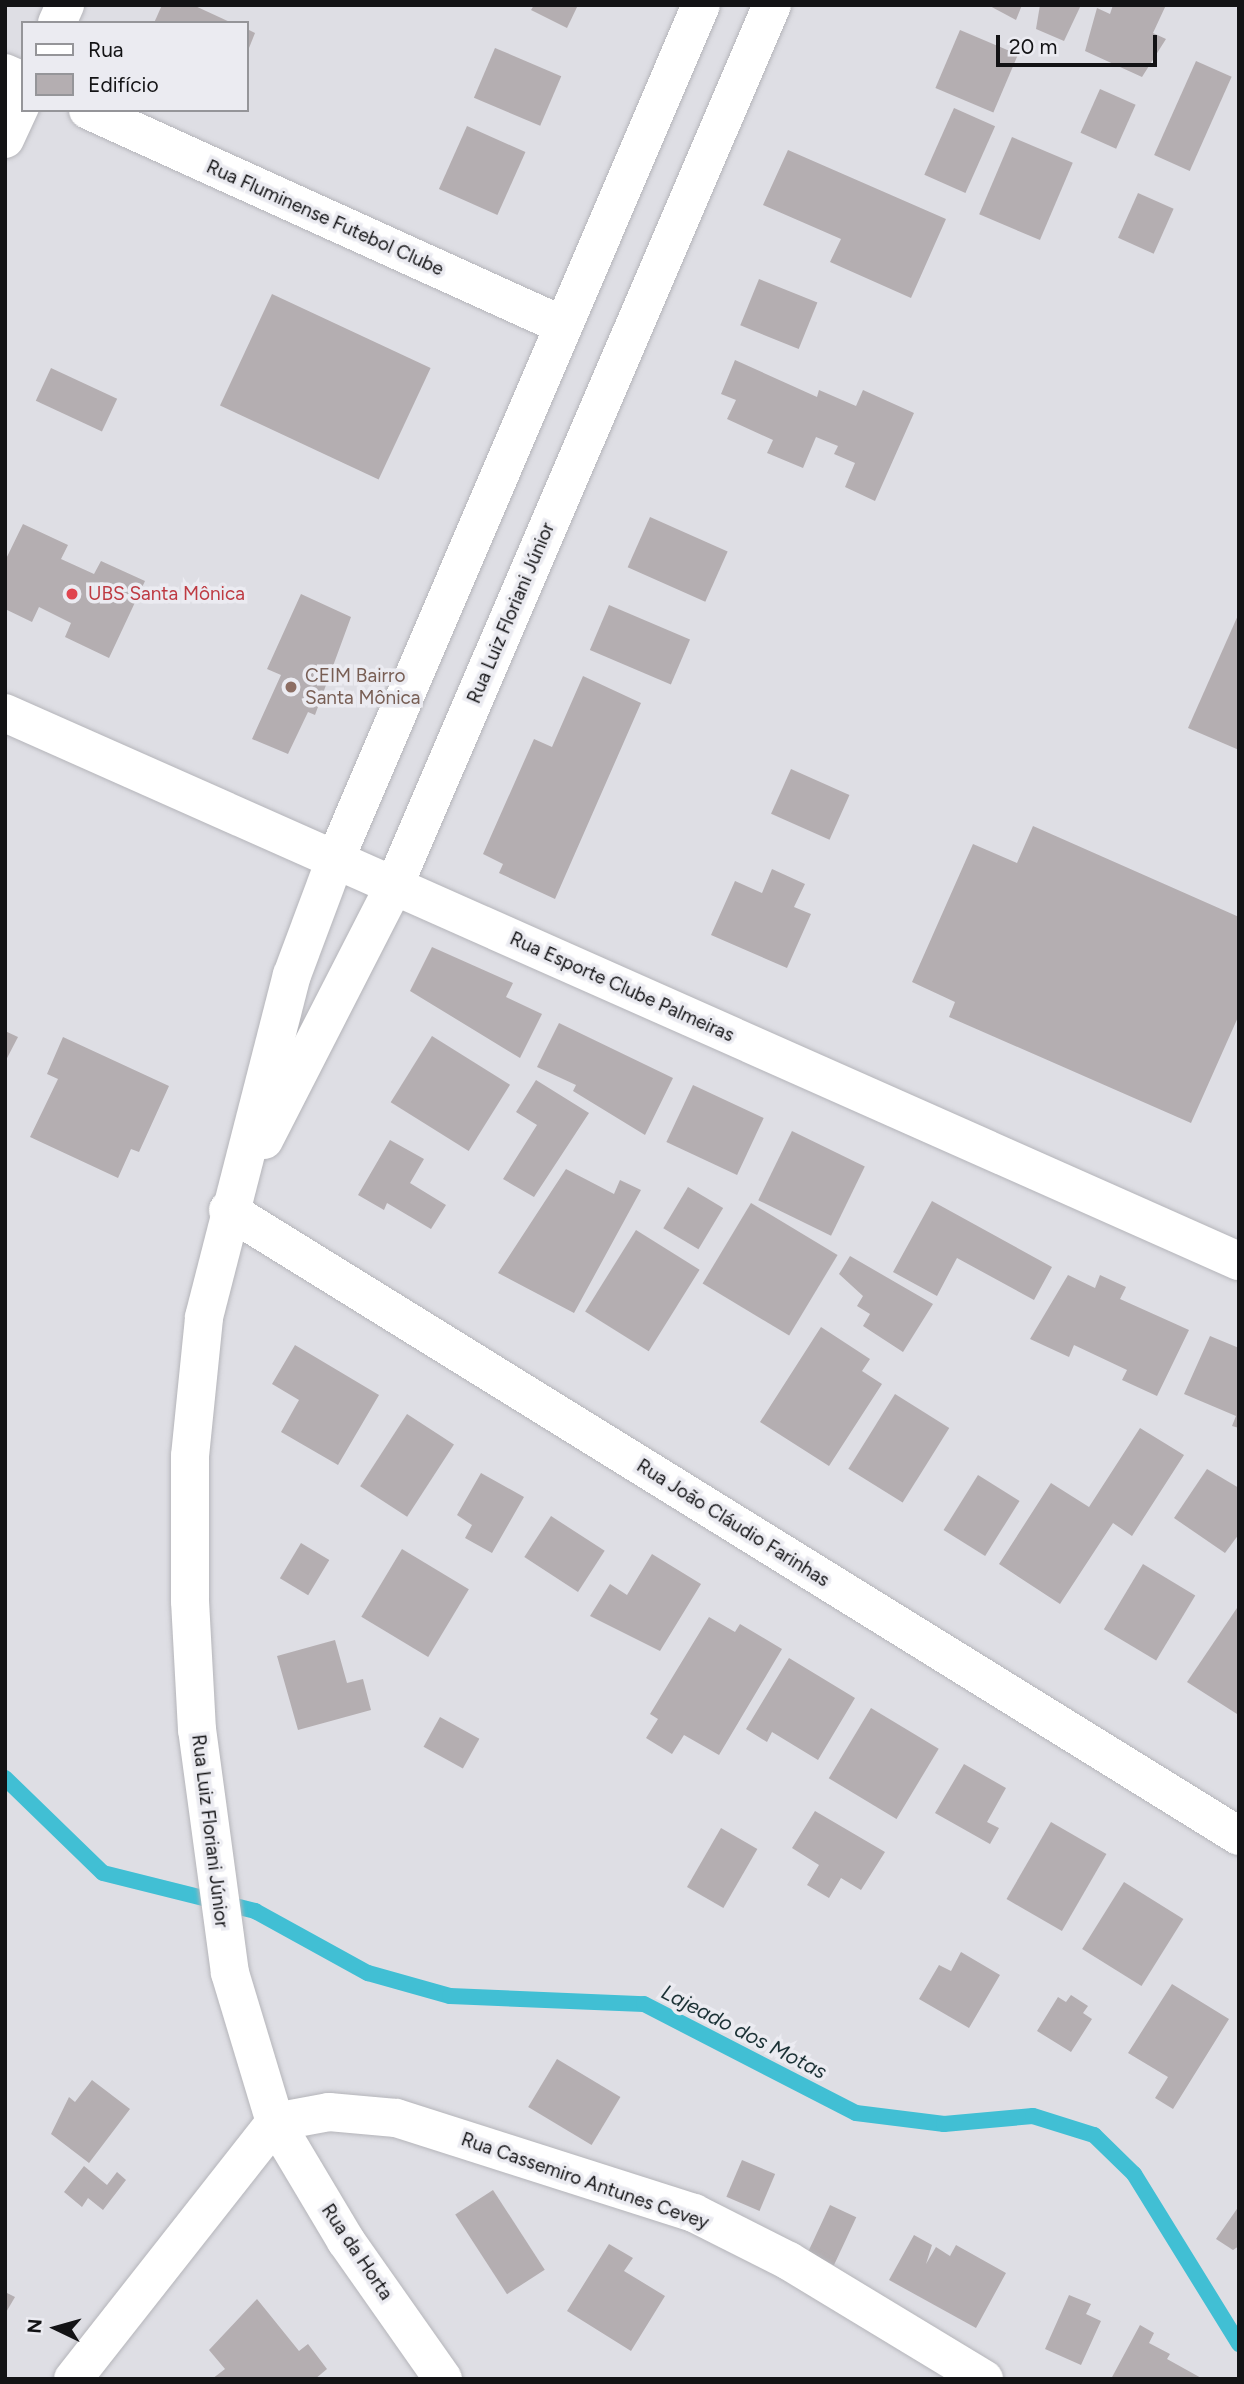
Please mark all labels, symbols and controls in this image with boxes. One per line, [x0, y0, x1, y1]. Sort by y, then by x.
legend [21, 21, 248, 112]
scale bar [999, 21, 1160, 65]
text: 20 m [1009, 34, 1057, 59]
text: Rua [88, 37, 124, 62]
text: Edifício [88, 72, 159, 97]
street label: Rua Fluminense Futebol Clube [203, 155, 447, 281]
street label: Rua Luiz Floriani Júnior [463, 519, 559, 707]
place label: UBS Santa Mônica [88, 583, 245, 605]
marker: UBS Santa Mônica [62, 584, 82, 604]
place label: CEIM Bairro Santa Mônica [305, 665, 421, 709]
marker: CEIM Bairro Santa Mônica [283, 679, 299, 695]
street label: Rua Esporte Clube Palmeiras [506, 927, 738, 1047]
street label: Rua João Cláudio Farinhas [632, 1454, 834, 1592]
street label: Rua Luiz Floriani Júnior [187, 1733, 233, 1929]
water label: Lajeado dos Motas [657, 1979, 831, 2085]
street label: Rua Cassemiro Antunes Cevey [458, 2128, 712, 2234]
street label: Rua da Horta [317, 2200, 397, 2304]
north arrow [21, 2293, 91, 2363]
text: N [22, 2318, 47, 2334]

